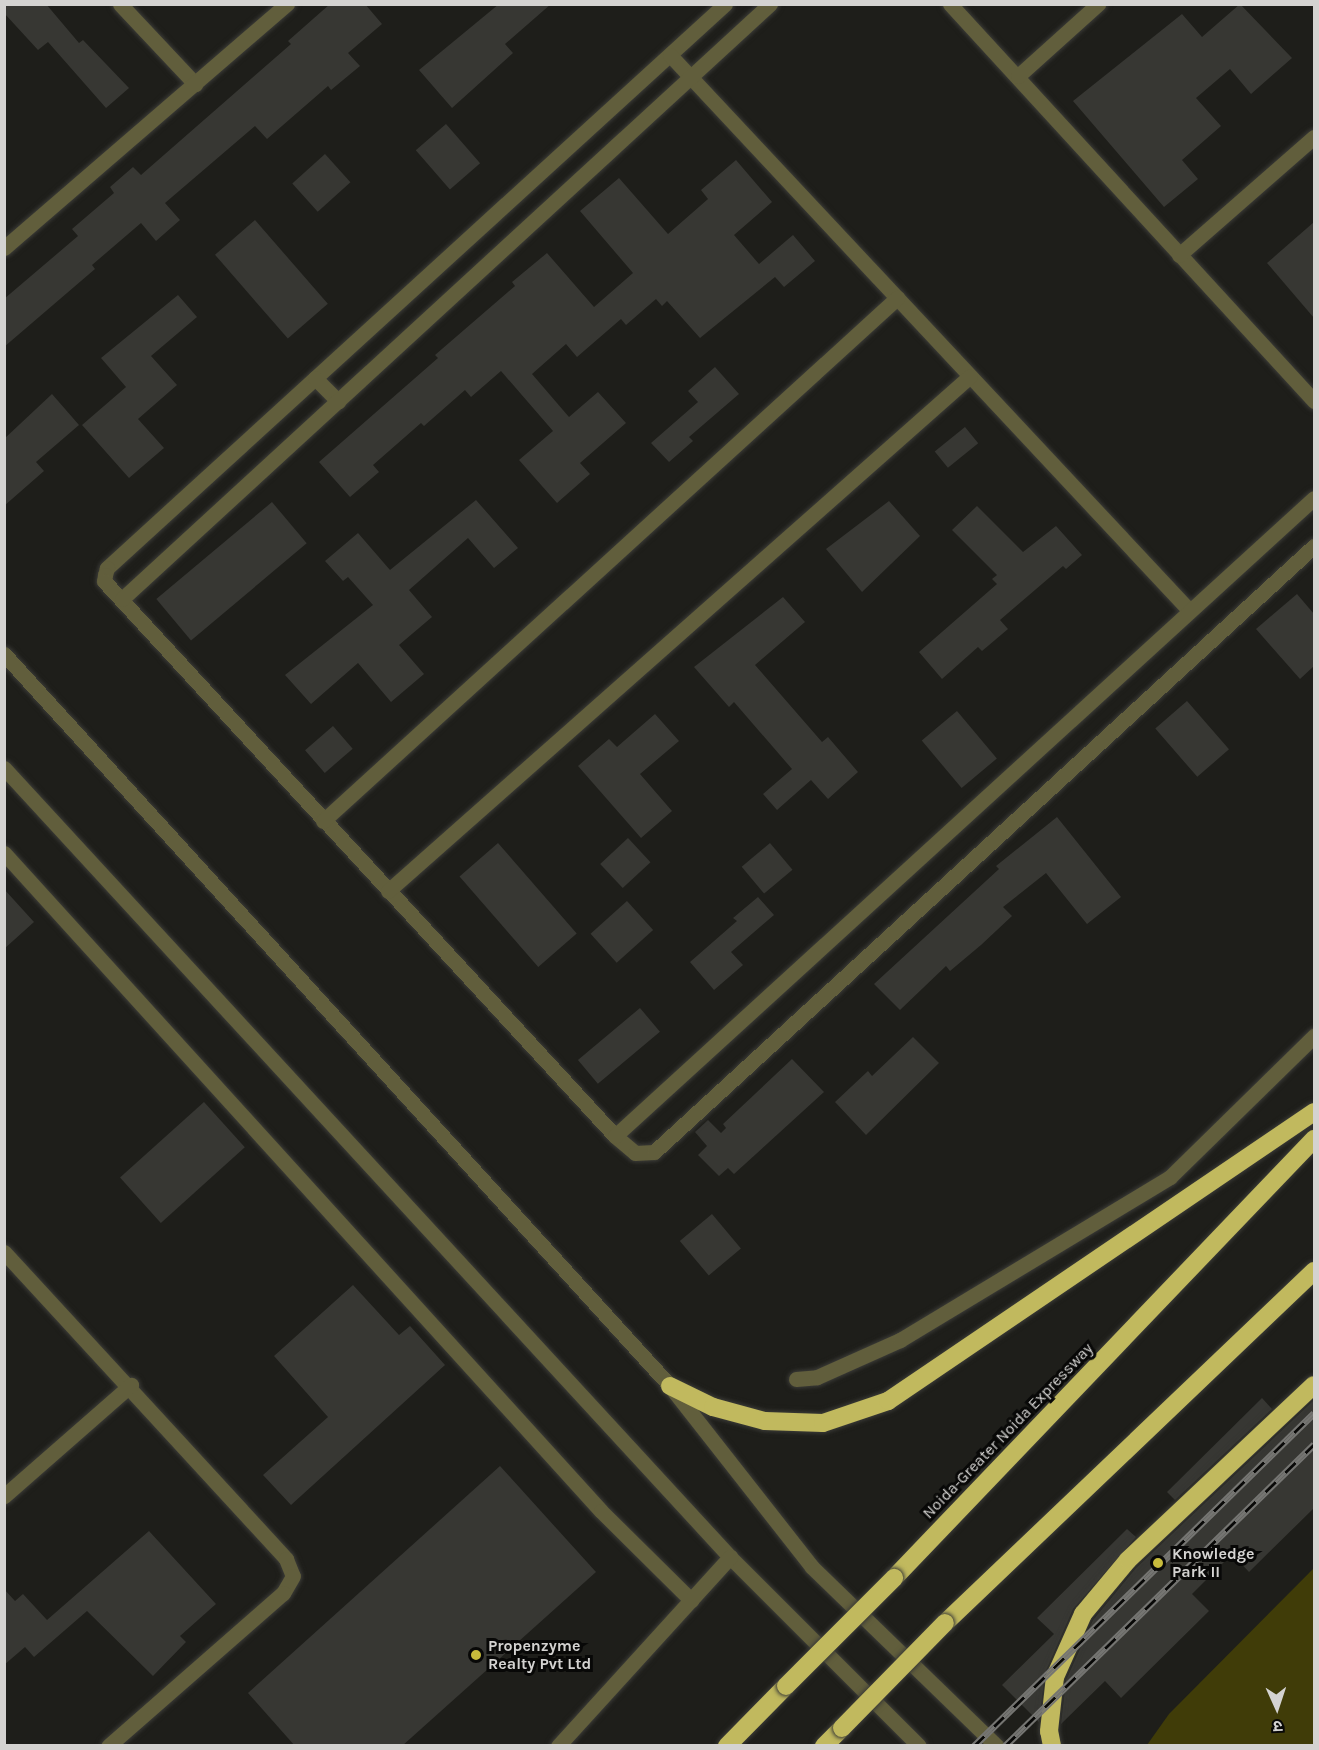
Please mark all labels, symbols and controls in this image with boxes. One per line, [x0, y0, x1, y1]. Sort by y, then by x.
street label: Noida-Greater Noida Expressway [919, 1339, 1097, 1523]
place label: Knowledge Park II [1172, 1544, 1255, 1582]
marker: Knowledge Park II [1149, 1554, 1167, 1572]
place label: Propenzyme Realty Pvt Ltd [488, 1636, 591, 1674]
marker: Propenzyme Realty Pvt Ltd [469, 1648, 483, 1662]
north arrow [1247, 1678, 1307, 1738]
text: उ [1273, 1717, 1283, 1736]

